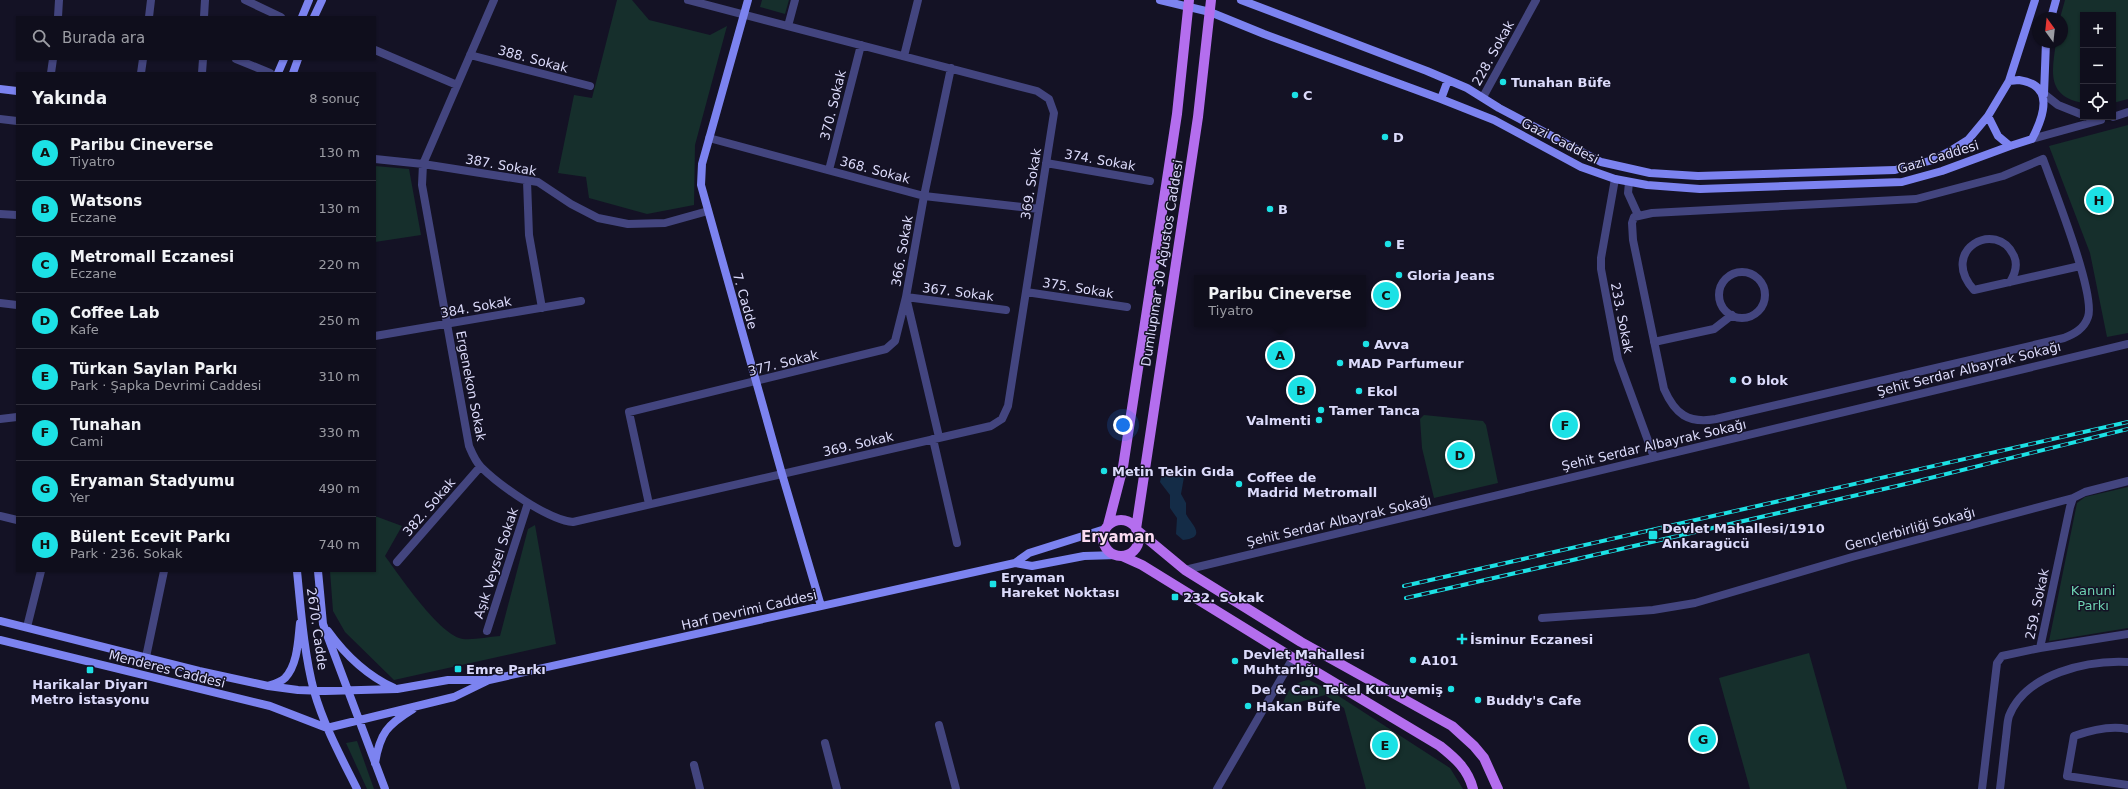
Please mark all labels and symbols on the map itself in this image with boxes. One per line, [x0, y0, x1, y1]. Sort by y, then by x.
north arrow [2032, 12, 2068, 48]
street label: 228. Sokak [1469, 17, 1517, 88]
street label: 388. Sokak [496, 42, 570, 76]
street label: 370. Sokak [817, 68, 849, 142]
place label: Tunahan Büfe [1511, 75, 1611, 90]
marker: Tunahan Büfe [1498, 77, 1508, 87]
place label: C [1303, 88, 1313, 103]
marker: C [1290, 90, 1300, 100]
street label: Gazi Caddesi [1519, 115, 1601, 167]
place label: D [1393, 130, 1404, 145]
marker: D [1380, 132, 1390, 142]
street label: Gazi Caddesi [1895, 137, 1981, 177]
street label: 374. Sokak [1063, 146, 1137, 174]
street label: 369. Sokak [1018, 147, 1044, 221]
street label: 387. Sokak [464, 151, 538, 179]
street label: 368. Sokak [838, 153, 912, 187]
street label: Dumlupınar 30 Ağustos Caddesi [1138, 159, 1186, 367]
pin: H [2086, 185, 2112, 215]
place label: B [1278, 202, 1288, 217]
marker: B [1265, 204, 1275, 214]
street label: 366. Sokak [888, 214, 916, 288]
place label: E [1396, 237, 1405, 252]
marker: E [1383, 239, 1393, 249]
place label: Gloria Jeans [1407, 268, 1495, 283]
marker: Gloria Jeans [1394, 270, 1404, 280]
street label: 7. Cadde [730, 271, 760, 331]
street label: 375. Sokak [1041, 275, 1115, 301]
street label: 367. Sokak [921, 280, 995, 304]
pin: C [1373, 280, 1399, 310]
street label: 233. Sokak [1608, 281, 1636, 355]
street label: 384. Sokak [439, 293, 513, 321]
street label: Ergenekon Sokak [453, 329, 489, 443]
place label: Avva [1374, 337, 1409, 352]
marker: Avva [1361, 339, 1371, 349]
street label: Şehit Serdar Albayrak Sokağı [1875, 339, 2063, 399]
pin: A [1267, 340, 1293, 370]
street label: 377. Sokak [746, 347, 820, 379]
place label: MAD Parfumeur [1348, 356, 1464, 371]
marker: MAD Parfumeur [1335, 358, 1345, 368]
place label: O blok [1741, 373, 1788, 388]
pin: B [1288, 375, 1314, 405]
marker: O blok [1728, 375, 1738, 385]
place label: Ekol [1367, 384, 1398, 399]
marker: Ekol [1354, 386, 1364, 396]
place label: Tamer Tanca [1329, 403, 1420, 418]
marker: Tamer Tanca [1316, 405, 1326, 415]
pin: F [1552, 410, 1578, 440]
place label: Valmenti [1246, 413, 1311, 428]
your location [1113, 415, 1133, 435]
marker: Valmenti [1314, 415, 1324, 425]
street label: Şehit Serdar Albayrak Sokağı [1560, 416, 1748, 474]
street label: 369. Sokak [821, 428, 895, 459]
pin: D [1447, 440, 1473, 470]
place label: Metin Tekin Gıda [1112, 464, 1234, 479]
marker: Metin Tekin Gıda [1099, 466, 1109, 476]
place label: Coffee de Madrid Metromall [1247, 470, 1377, 500]
street label: 382. Sokak [400, 475, 459, 539]
marker: Coffee de Madrid Metromall [1234, 479, 1244, 489]
street label: Şehit Serdar Albayrak Sokağı [1245, 492, 1433, 550]
street label: Gençlerbirliği Sokağı [1843, 504, 1977, 554]
street label: Aşık Veysel Sokak [471, 505, 521, 620]
place label: Devlet Mahallesi/1910 Ankaragücü [1662, 521, 1825, 551]
district label: Eryaman [1081, 528, 1155, 546]
marker: Devlet Mahallesi/1910 Ankaragücü [1647, 529, 1659, 541]
street label: 259. Sokak [2022, 567, 2052, 641]
place label: Eryaman Hareket Noktası [1001, 570, 1119, 600]
marker: Eryaman Hareket Noktası [988, 579, 998, 589]
park label: Kanuni Parkı [2071, 583, 2115, 613]
street label: 2670. Cadde [304, 587, 330, 671]
street label: Harf Devrimi Caddesi [680, 587, 818, 633]
place label: 232. Sokak [1183, 590, 1264, 605]
marker: 232. Sokak [1170, 592, 1180, 602]
place label: İsminur Eczanesi [1470, 632, 1593, 647]
marker: İsminur Eczanesi [1457, 634, 1467, 644]
street label: Menderes Caddesi [107, 647, 227, 691]
place label: Devlet Mahallesi Muhtarlığı [1243, 647, 1365, 677]
place label: A101 [1421, 653, 1458, 668]
marker: A101 [1408, 655, 1418, 665]
marker: Devlet Mahallesi Muhtarlığı [1230, 656, 1240, 666]
place label: Emre Parkı [466, 662, 546, 677]
marker: Emre Parkı [453, 664, 463, 674]
marker: Harikalar Diyarı Metro İstasyonu [85, 665, 95, 675]
place label: Harikalar Diyarı Metro İstasyonu [30, 677, 150, 707]
place label: De & Can Tekel Kuruyemiş [1251, 682, 1443, 697]
marker: De & Can Tekel Kuruyemiş [1446, 684, 1456, 694]
place label: Buddy's Cafe [1486, 693, 1581, 708]
marker: Buddy's Cafe [1473, 695, 1483, 705]
place label: Hakan Büfe [1256, 699, 1341, 714]
marker: Hakan Büfe [1243, 701, 1253, 711]
pin: G [1690, 724, 1716, 754]
pin: E [1372, 730, 1398, 760]

